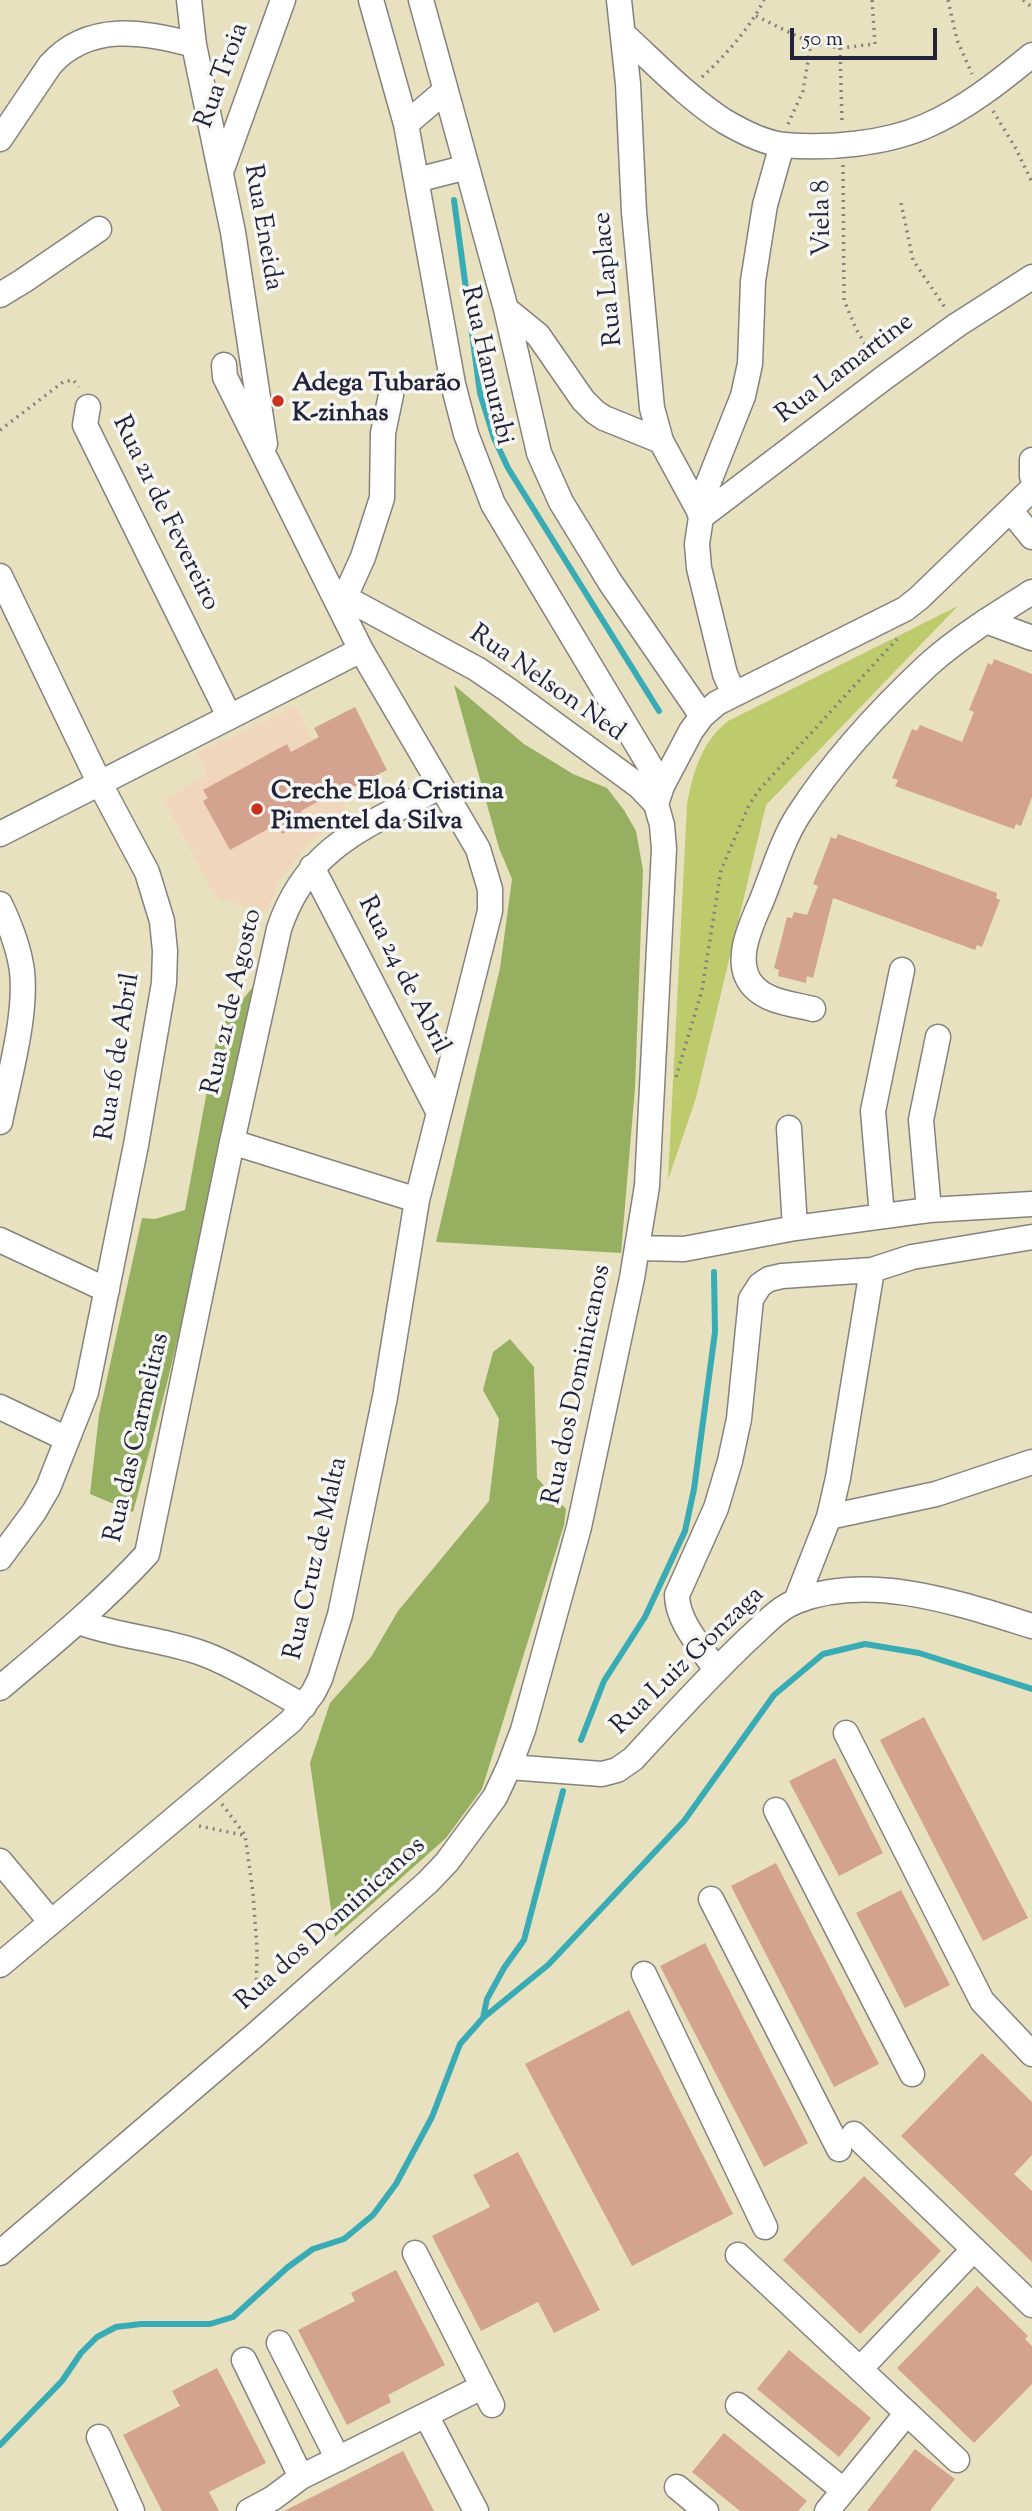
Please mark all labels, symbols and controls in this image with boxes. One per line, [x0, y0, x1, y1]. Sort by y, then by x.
scale bar [794, 14, 941, 58]
street label: Rua Troia [191, 19, 257, 133]
text: 50 m [803, 25, 843, 55]
street label: Rua Eneida [235, 163, 287, 293]
street label: Viela 8 [808, 180, 840, 256]
street label: Rua Laplace [589, 210, 631, 348]
street label: Rua Hamurabi [452, 283, 518, 449]
street label: Rua Lamartine [771, 308, 921, 432]
place label: Adega Tubarão K-zinhas [292, 370, 461, 432]
marker: Adega Tubarão K-zinhas [270, 393, 286, 409]
street label: Rua 21 de Fevereiro [103, 412, 225, 616]
street label: Rua Nelson Ned [462, 620, 630, 750]
place label: Creche Eloá Cristina Pimentel da Silva [271, 778, 504, 840]
marker: Creche Eloá Cristina Pimentel da Silva [249, 801, 265, 817]
street label: Rua 24 de Abril [349, 892, 455, 1060]
street label: Rua 21 de Agosto [197, 906, 271, 1098]
street label: Rua 16 de Abril [91, 971, 149, 1143]
street label: Rua dos Dominicanos [538, 1262, 620, 1508]
street label: Rua das Carmelitas [100, 1330, 178, 1546]
street label: Rua Cruz de Malta [280, 1455, 356, 1663]
street label: Rua Luiz Gonzaga [606, 1581, 772, 1743]
street label: Rua dos Dominicanos [231, 1832, 433, 2018]

